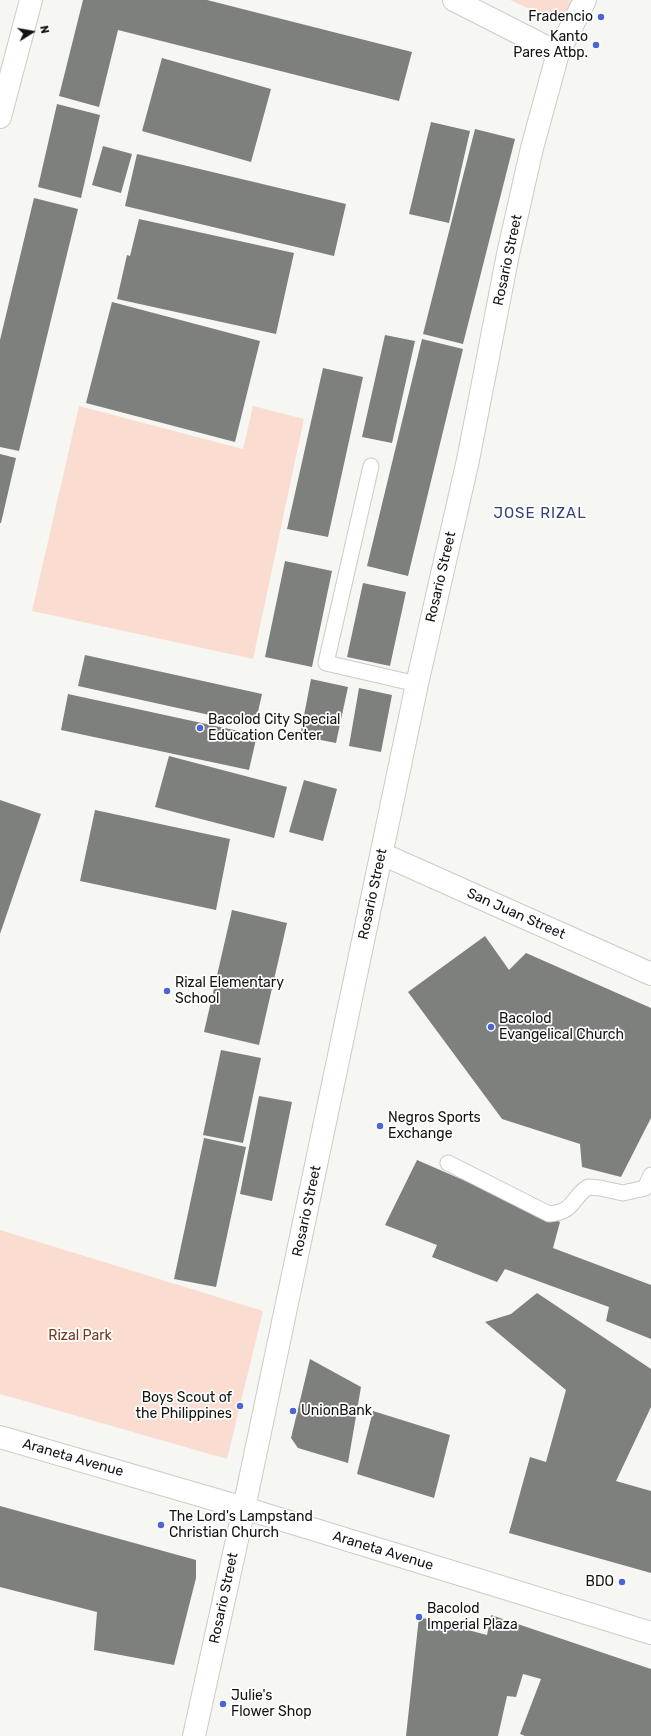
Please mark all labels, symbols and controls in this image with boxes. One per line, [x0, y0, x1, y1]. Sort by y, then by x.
place label: Fradencio [528, 9, 593, 25]
north arrow [12, 12, 52, 52]
marker: Fradencio [596, 12, 606, 22]
text: N [37, 24, 51, 35]
place label: Kanto Pares Atbp. [513, 29, 588, 62]
marker: Kanto Pares Atbp. [591, 40, 601, 50]
street label: Rosario Street [490, 213, 526, 307]
district label: JOSE RIZAL [493, 505, 587, 523]
street label: Rosario Street [422, 530, 460, 624]
place label: Bacolod City Special Education Center [208, 712, 341, 744]
marker: Bacolod City Special Education Center [195, 723, 205, 733]
street label: Rosario Street [355, 847, 391, 941]
street label: San Juan Street [464, 885, 568, 943]
place label: Rizal Elementary School [175, 975, 284, 1008]
marker: Rizal Elementary School [162, 986, 172, 996]
place label: Bacolod Evangelical Church [499, 1011, 624, 1044]
marker: Bacolod Evangelical Church [486, 1022, 496, 1032]
place label: Negros Sports Exchange [388, 1110, 481, 1142]
marker: Negros Sports Exchange [375, 1121, 385, 1131]
street label: Rosario Street [289, 1164, 325, 1258]
park label: Rizal Park [48, 1328, 112, 1344]
place label: Boys Scout of the Philippines [135, 1390, 232, 1422]
marker: Boys Scout of the Philippines [235, 1401, 245, 1411]
place label: UnionBank [301, 1403, 372, 1419]
marker: UnionBank [288, 1406, 298, 1416]
street label: Araneta Avenue [21, 1436, 125, 1480]
place label: The Lord's Lampstand Christian Church [169, 1509, 313, 1542]
marker: The Lord's Lampstand Christian Church [156, 1520, 166, 1530]
street label: Araneta Avenue [331, 1528, 435, 1574]
street label: Rosario Street [206, 1551, 242, 1645]
place label: BDO [586, 1574, 614, 1590]
marker: BDO [617, 1577, 627, 1587]
place label: Bacolod Imperial Plaza [427, 1601, 518, 1634]
marker: Bacolod Imperial Plaza [414, 1612, 424, 1622]
place label: Julie's Flower Shop [231, 1688, 312, 1720]
marker: Julie's Flower Shop [218, 1699, 228, 1709]

